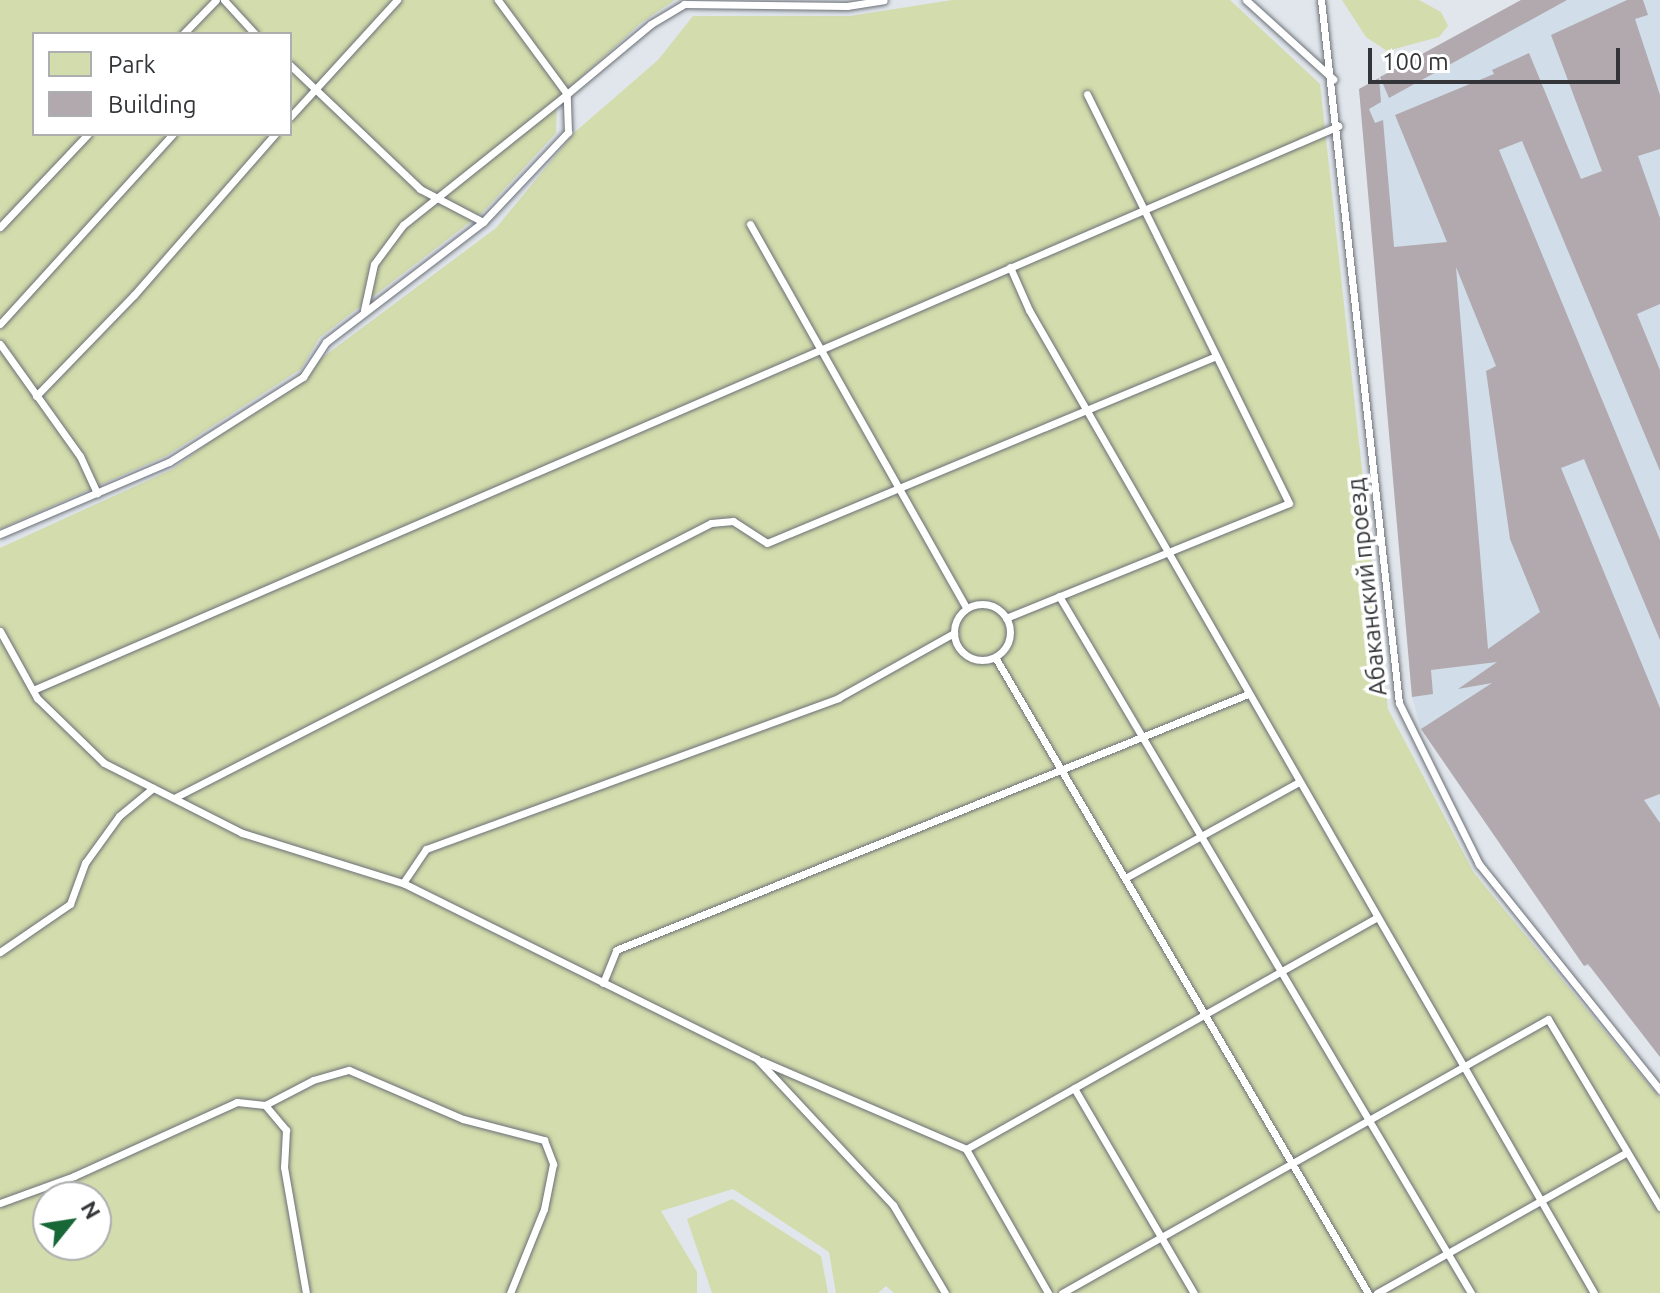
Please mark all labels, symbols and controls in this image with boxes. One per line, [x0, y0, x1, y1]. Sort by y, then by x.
legend [32, 32, 292, 136]
scale bar [1372, 32, 1624, 82]
text: 100 m [1382, 48, 1449, 75]
text: Park [108, 51, 156, 78]
text: Building [108, 91, 196, 118]
street label: Абаканский проезд [1341, 477, 1393, 697]
north arrow [32, 1181, 112, 1261]
text: N [77, 1196, 106, 1223]

